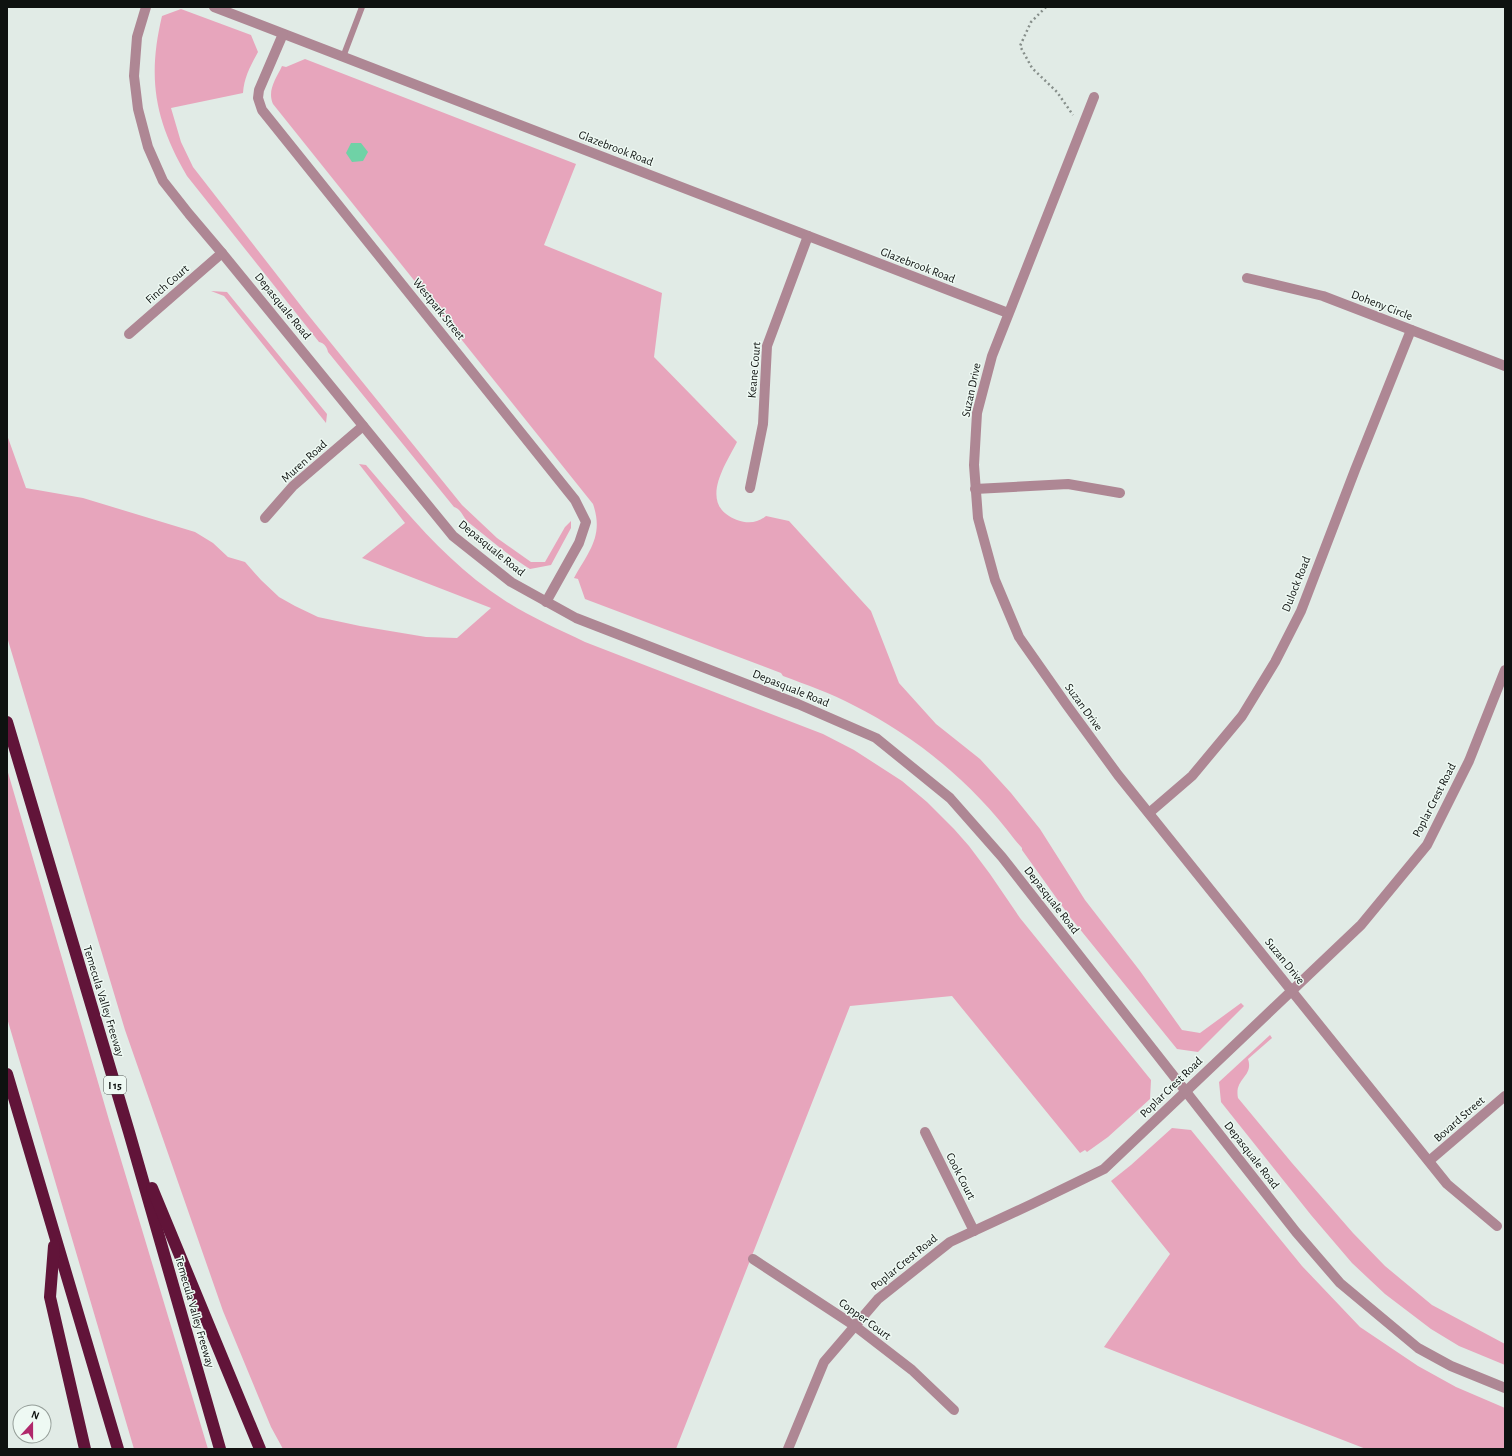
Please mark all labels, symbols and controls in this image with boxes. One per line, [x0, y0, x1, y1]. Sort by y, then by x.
street label: Glazebrook Road [577, 128, 655, 168]
street label: Glazebrook Road [879, 245, 957, 285]
street label: Finch Court [143, 262, 191, 306]
street label: Depasquale Road [253, 271, 313, 341]
street label: Westpark Street [411, 276, 467, 342]
street label: Doheny Circle [1349, 288, 1414, 323]
street label: Keane Court [746, 341, 762, 399]
street label: Suzan Drive [959, 362, 983, 418]
street label: Muren Road [279, 438, 329, 484]
street label: Depasquale Road [457, 518, 527, 578]
street label: Dulock Road [1279, 555, 1313, 613]
street label: Depasquale Road [751, 667, 831, 709]
street label: Suzan Drive [1063, 681, 1105, 733]
street label: Poplar Crest Road [1410, 761, 1458, 839]
street label: Depasquale Road [1022, 864, 1082, 936]
street label: Suzan Drive [1263, 936, 1307, 986]
street label: Temecula Valley Freeway [80, 944, 127, 1058]
street label: Poplar Crest Road [1138, 1054, 1204, 1120]
road number: I 15 [104, 1076, 126, 1094]
street label: Bovard Street [1431, 1094, 1487, 1144]
street label: Depasquale Road [1222, 1119, 1282, 1191]
street label: Cook Court [944, 1151, 978, 1202]
street label: Poplar Crest Road [869, 1232, 939, 1292]
street label: Temecula Valley Freeway [172, 1255, 217, 1369]
street label: Copper Court [837, 1296, 893, 1342]
north arrow [12, 1404, 52, 1444]
text: N [30, 1409, 41, 1422]

